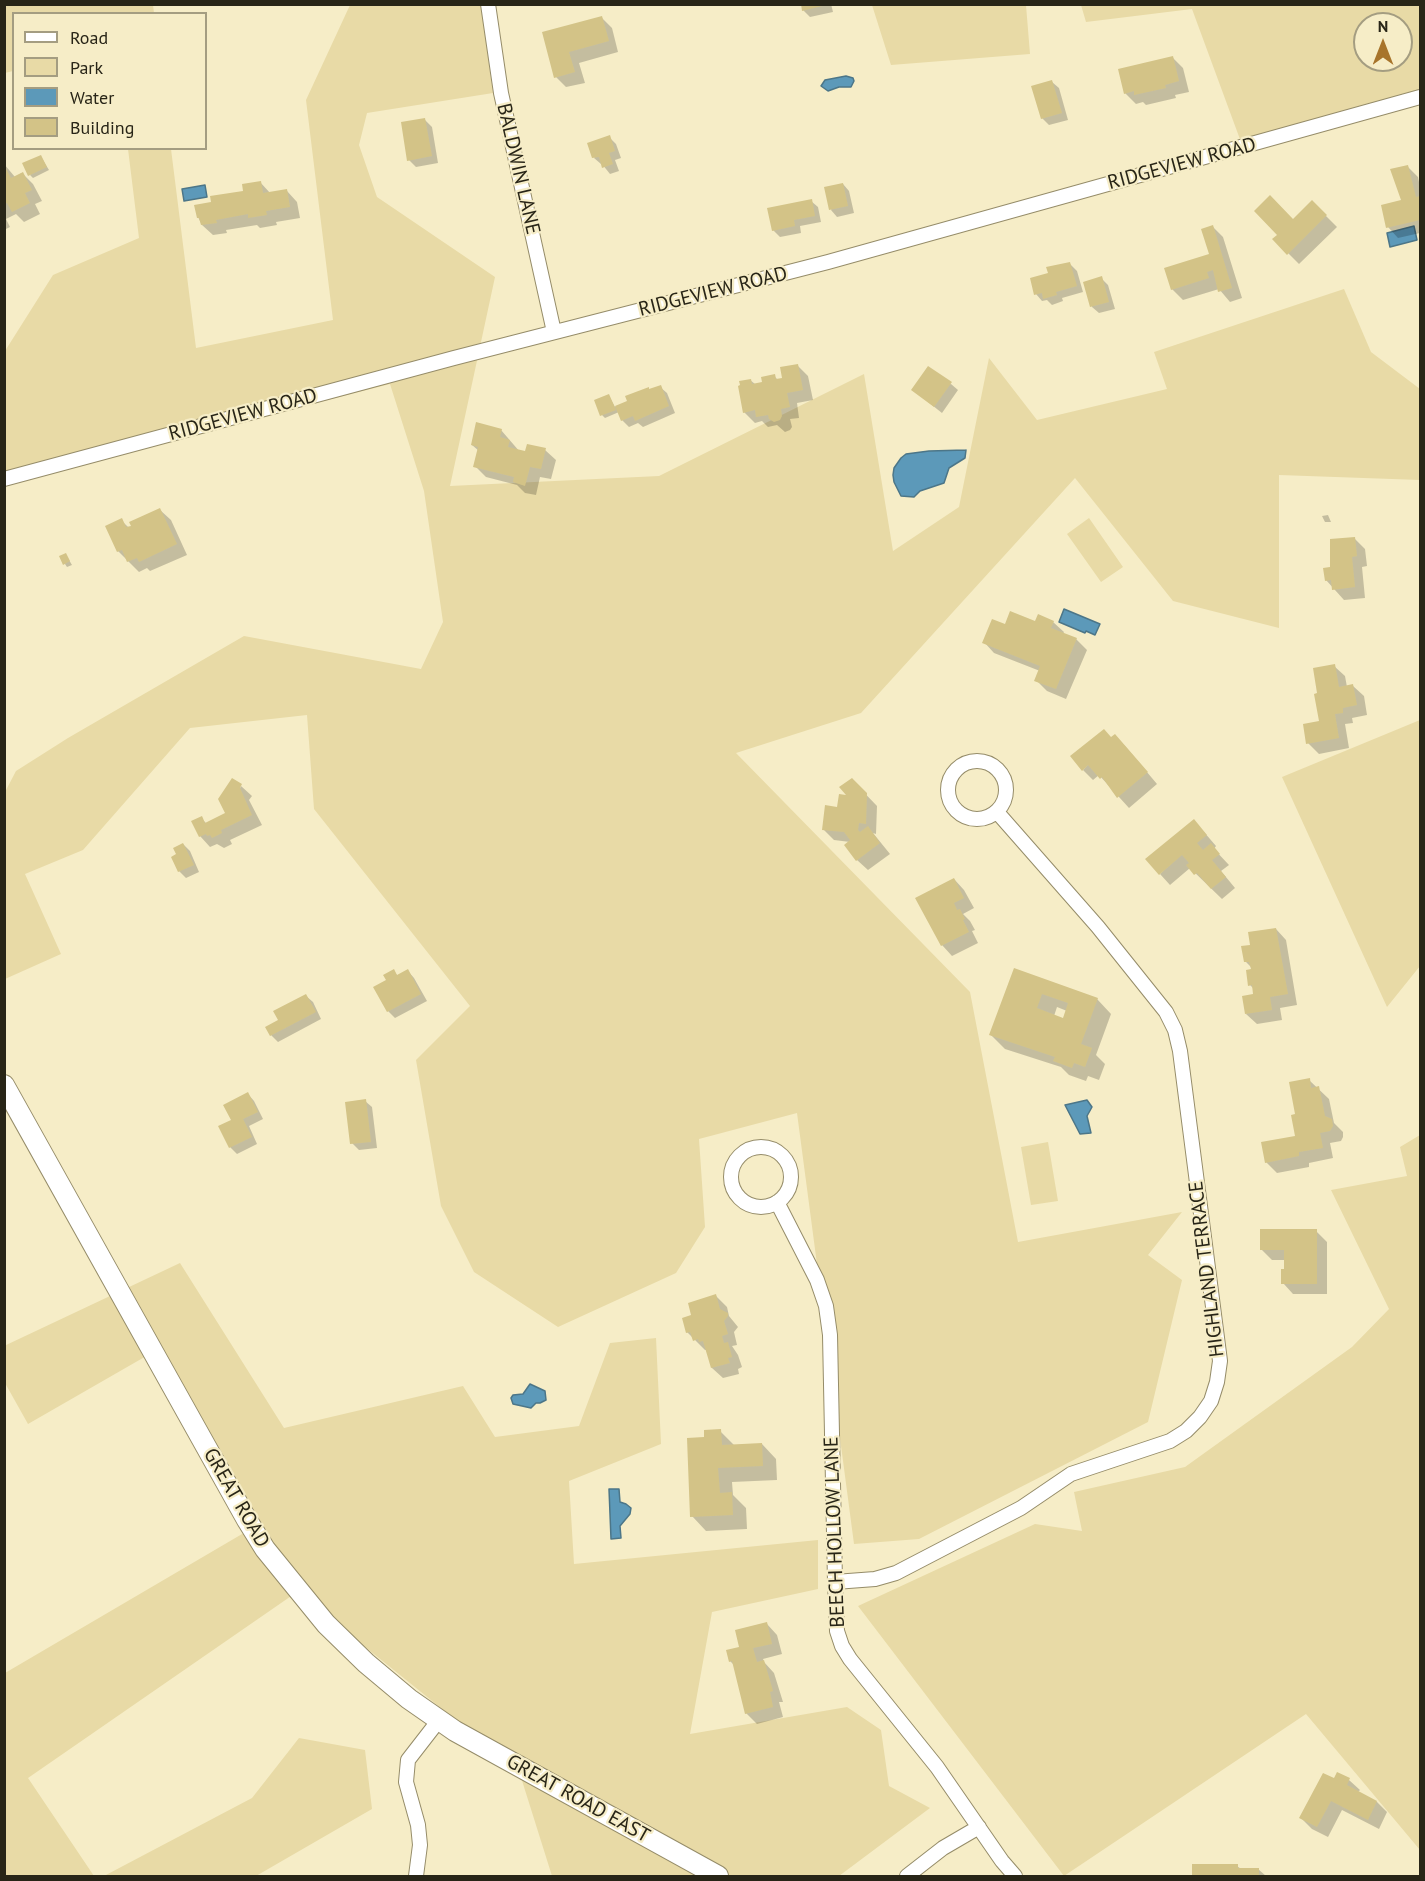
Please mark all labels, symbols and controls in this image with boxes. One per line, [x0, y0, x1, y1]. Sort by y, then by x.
legend [12, 12, 207, 150]
north arrow [1353, 12, 1413, 72]
text: N [1378, 16, 1388, 36]
text: Road [70, 26, 108, 49]
text: Park [70, 56, 103, 79]
text: Water [70, 86, 114, 109]
street label: BALDWIN LANE [491, 101, 545, 237]
text: Building [70, 116, 134, 139]
street label: RIDGEVIEW ROAD [1105, 133, 1259, 195]
street label: RIDGEVIEW ROAD [636, 262, 790, 322]
street label: RIDGEVIEW ROAD [166, 384, 320, 446]
street label: HIGHLAND TERRACE [1184, 1179, 1230, 1359]
street label: BEECH HOLLOW LANE [820, 1436, 850, 1628]
street label: GREAT ROAD [198, 1444, 274, 1552]
street label: GREAT ROAD EAST [502, 1750, 654, 1848]

